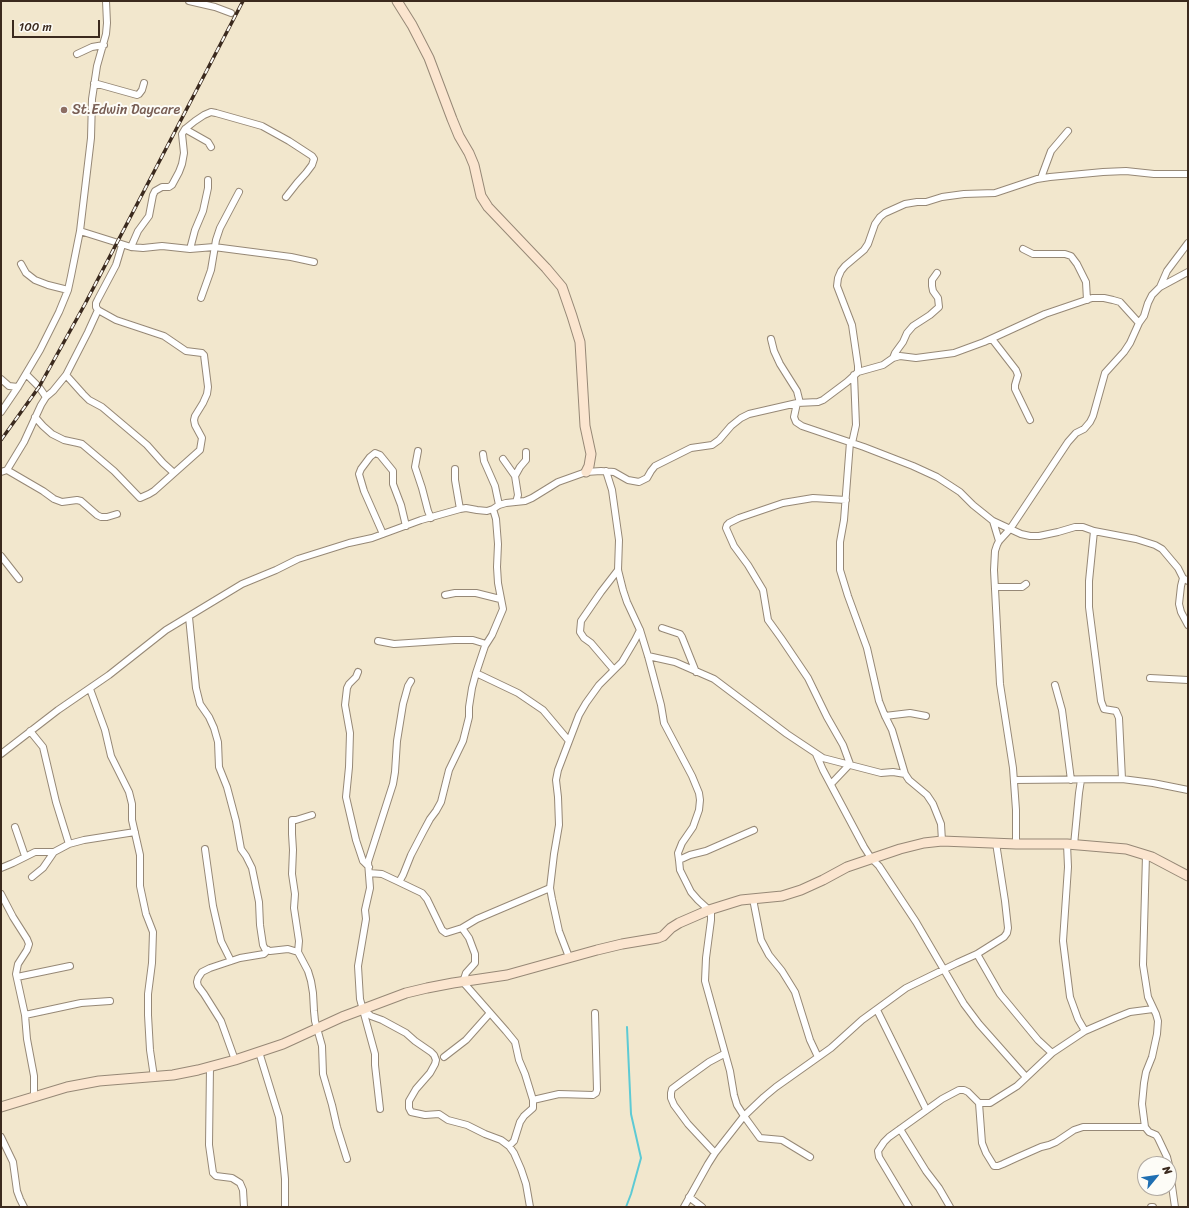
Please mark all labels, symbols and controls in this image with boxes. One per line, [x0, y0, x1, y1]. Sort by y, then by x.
scale bar [14, 12, 102, 38]
text: 100 m [19, 16, 52, 38]
place label: St.Edwin Daycare [72, 102, 180, 118]
marker: St.Edwin Daycare [59, 105, 69, 115]
north arrow [1137, 1156, 1177, 1196]
text: N [1157, 1162, 1177, 1178]

